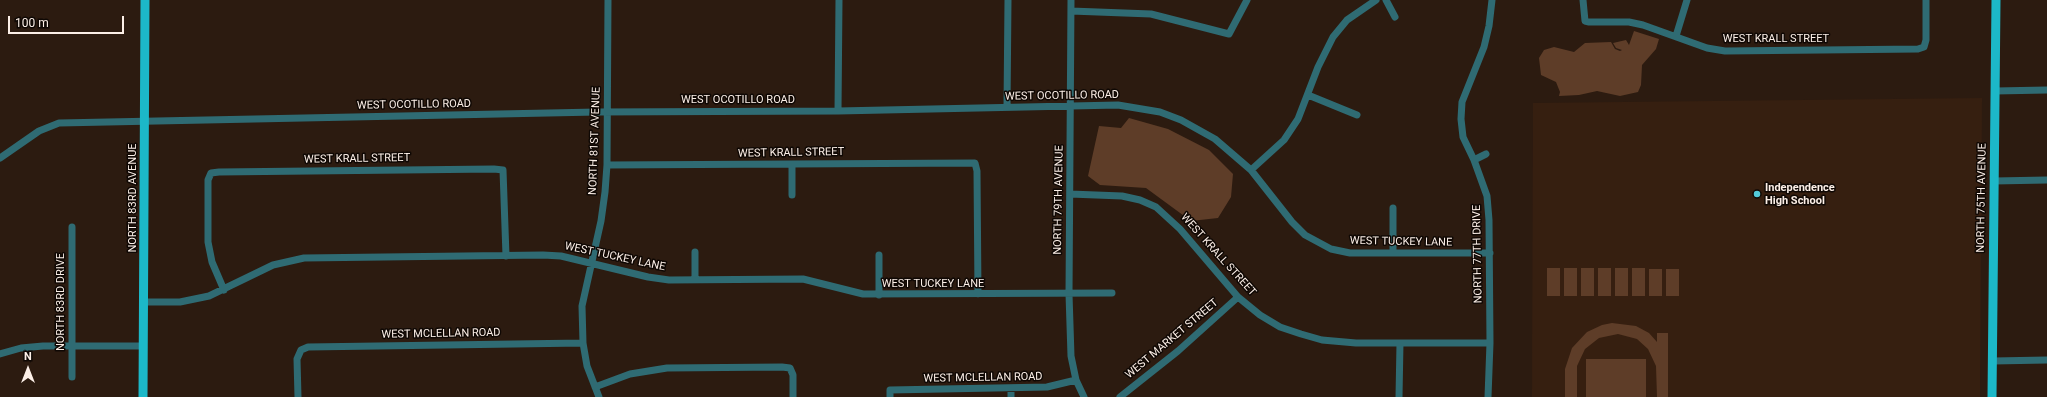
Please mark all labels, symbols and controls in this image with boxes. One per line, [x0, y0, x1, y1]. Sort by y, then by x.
scale bar [10, 8, 126, 34]
text: 100 m [15, 16, 49, 30]
street label: WEST KRALL STREET [1723, 32, 1829, 46]
street label: NORTH 81ST AVENUE [587, 87, 603, 195]
street label: WEST OCOTILLO ROAD [1005, 88, 1119, 104]
street label: WEST OCOTILLO ROAD [681, 93, 795, 107]
street label: WEST OCOTILLO ROAD [357, 97, 471, 113]
street label: NORTH 83RD AVENUE [126, 143, 140, 253]
street label: NORTH 75TH AVENUE [1974, 143, 1990, 253]
street label: WEST KRALL STREET [738, 145, 844, 161]
street label: NORTH 79TH AVENUE [1051, 145, 1067, 255]
street label: WEST KRALL STREET [304, 151, 410, 167]
place label: Independence High School [1765, 181, 1835, 207]
marker: Independence High School [1752, 189, 1762, 199]
street label: NORTH 77TH DRIVE [1471, 205, 1485, 303]
street label: WEST KRALL STREET [1178, 211, 1258, 299]
street label: WEST TUCKEY LANE [1350, 235, 1452, 249]
street label: WEST TUCKEY LANE [564, 240, 666, 274]
street label: NORTH 83RD DRIVE [54, 253, 68, 351]
street label: WEST TUCKEY LANE [882, 277, 984, 291]
street label: WEST MARKET STREET [1123, 296, 1221, 382]
street label: WEST MCLELLAN ROAD [381, 326, 501, 342]
north arrow [8, 349, 48, 389]
text: N [24, 350, 32, 363]
street label: WEST MCLELLAN ROAD [923, 370, 1043, 386]

